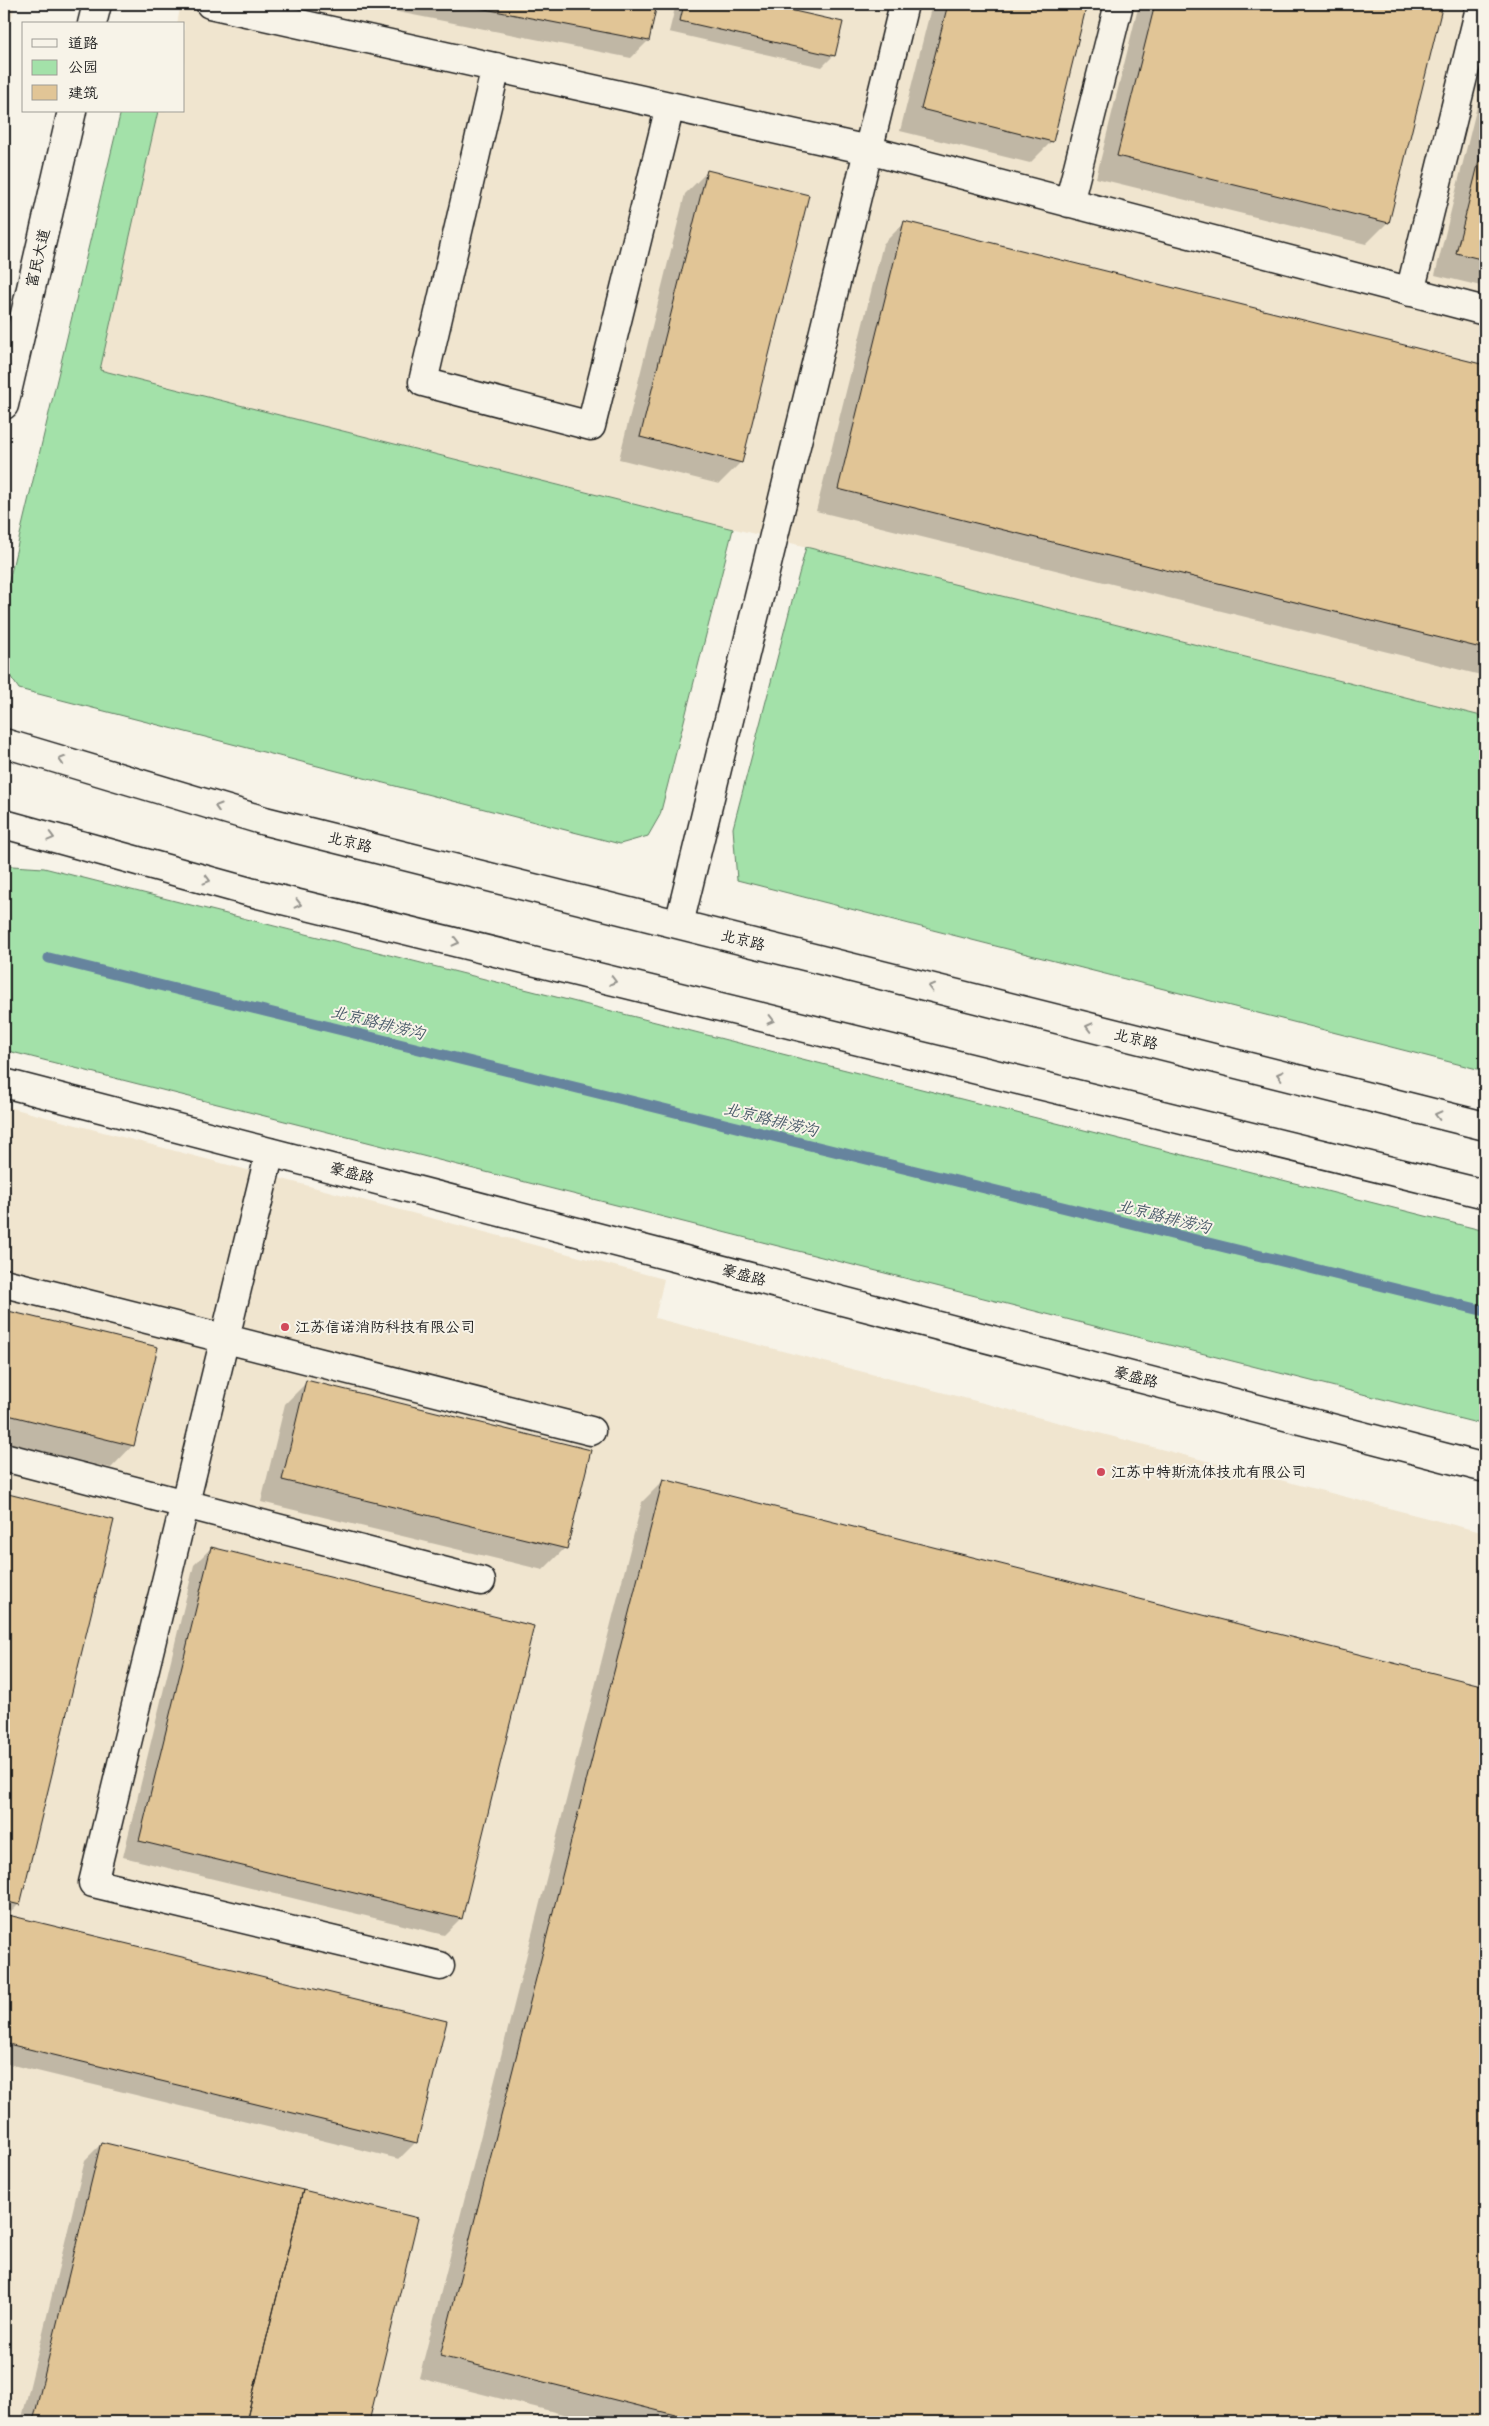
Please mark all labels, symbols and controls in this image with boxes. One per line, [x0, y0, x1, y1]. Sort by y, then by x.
legend [22, 22, 185, 112]
text: 道路 [68, 34, 98, 52]
text: 公园 [68, 58, 98, 76]
text: 建筑 [68, 84, 98, 102]
street label: 富民大道 [22, 227, 54, 289]
one-way arrow [59, 756, 67, 766]
one-way arrow [214, 802, 222, 812]
street label: 北京路 [326, 828, 374, 856]
one-way arrow [46, 832, 54, 842]
one-way arrow [203, 875, 211, 885]
one-way arrow [293, 898, 302, 909]
street label: 北京路 [719, 926, 767, 954]
one-way arrow [451, 937, 459, 947]
one-way arrow [609, 975, 618, 986]
one-way arrow [928, 983, 936, 993]
water label: 北京路排涝沟 [329, 1002, 429, 1044]
one-way arrow [767, 1014, 776, 1025]
one-way arrow [1084, 1022, 1093, 1033]
street label: 北京路 [1112, 1025, 1160, 1053]
one-way arrow [1276, 1070, 1285, 1081]
water label: 北京路排涝沟 [722, 1099, 822, 1141]
one-way arrow [1434, 1110, 1442, 1120]
street label: 豪盛路 [328, 1158, 376, 1188]
water label: 北京路排涝沟 [1115, 1196, 1215, 1238]
street label: 豪盛路 [720, 1260, 768, 1290]
place label: 江苏信诺消防科技有限公司 [295, 1318, 475, 1336]
marker: 江苏信诺消防科技有限公司 [279, 1321, 291, 1333]
street label: 豪盛路 [1112, 1362, 1160, 1392]
place label: 江苏中特斯流体技术有限公司 [1111, 1463, 1306, 1481]
marker: 江苏中特斯流体技术有限公司 [1095, 1466, 1107, 1478]

